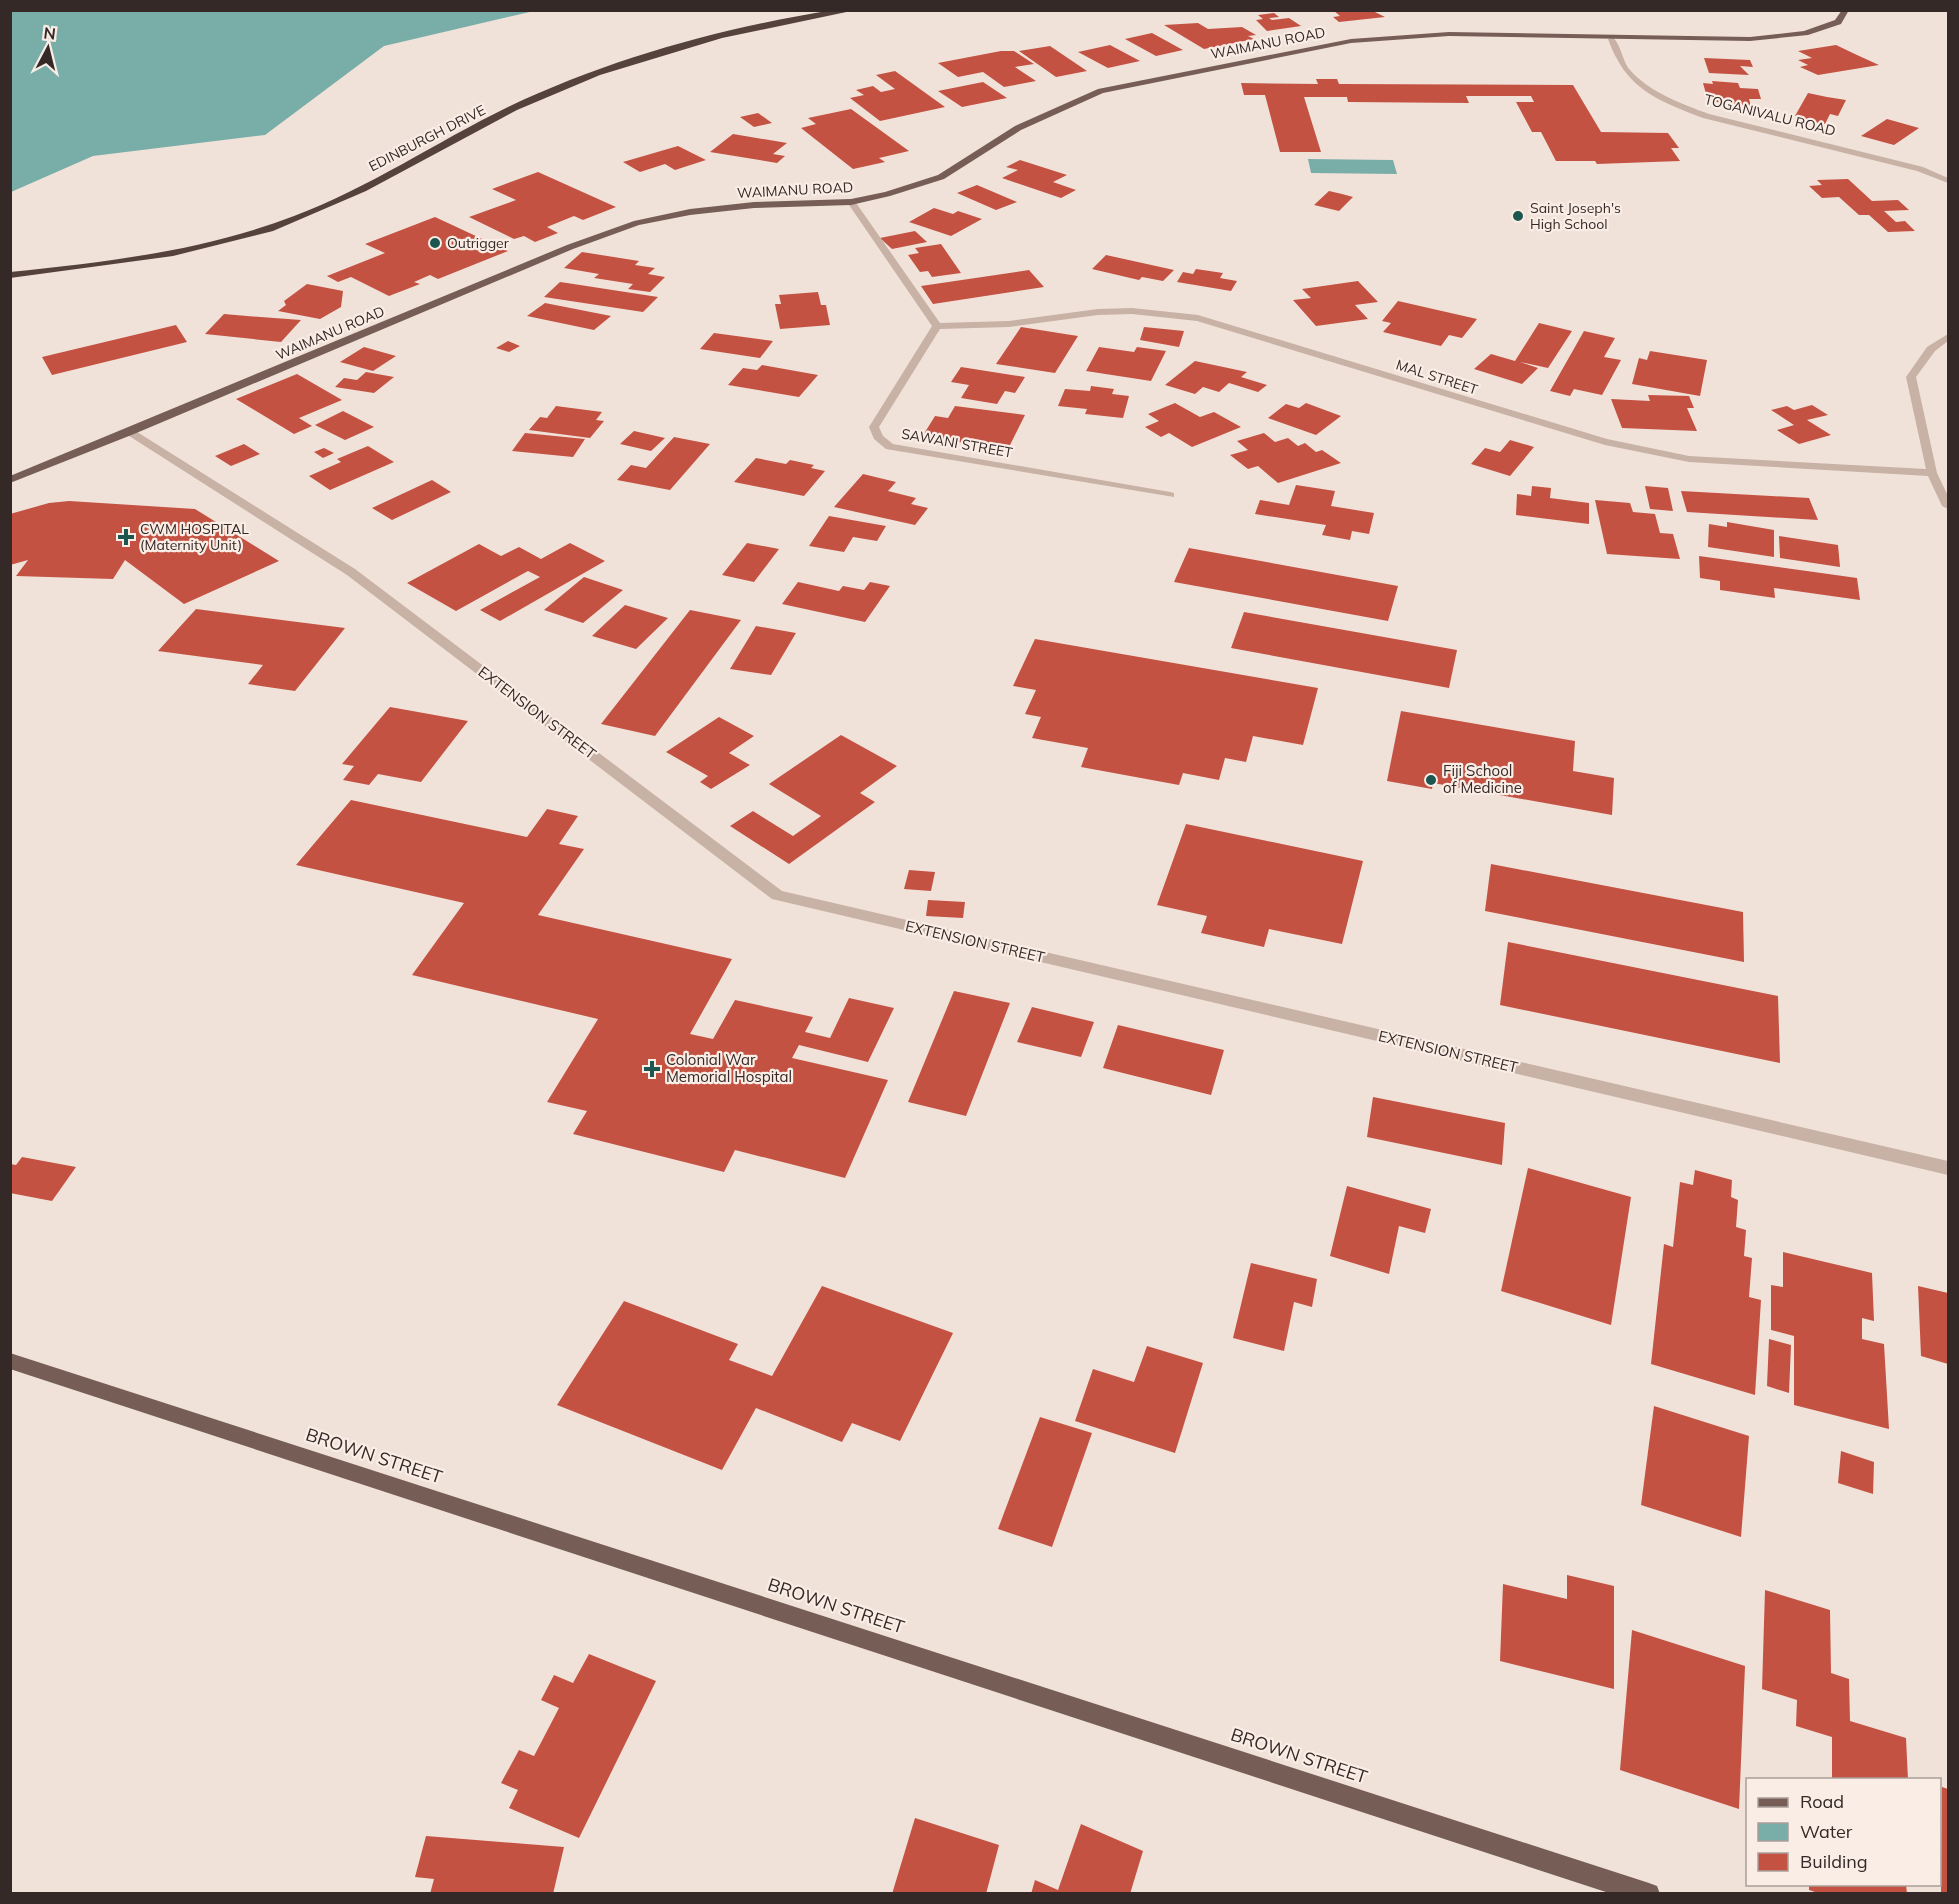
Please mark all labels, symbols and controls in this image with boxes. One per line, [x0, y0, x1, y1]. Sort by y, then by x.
north arrow [18, 18, 78, 78]
text: N [43, 22, 57, 44]
street label: WAIMANU ROAD [1209, 23, 1327, 63]
street label: TOGANIVALU ROAD [1702, 90, 1838, 140]
street label: EDINBURGH DRIVE [366, 101, 488, 175]
street label: WAIMANU ROAD [736, 178, 854, 202]
place label: Saint Joseph's High School [1530, 199, 1621, 233]
marker: Saint Joseph's High School [1511, 209, 1525, 223]
place label: Outrigger [447, 234, 510, 252]
marker: Outrigger [428, 236, 442, 250]
street label: WAIMANU ROAD [273, 302, 387, 364]
street label: MAL STREET [1394, 355, 1481, 399]
street label: SAWANI STREET [900, 424, 1014, 462]
place label: CWM HOSPITAL (Maternity Unit) [140, 520, 249, 554]
marker: CWM HOSPITAL (Maternity Unit) [117, 528, 135, 546]
street label: EXTENSION STREET [475, 662, 600, 763]
place label: Fiji School of Medicine [1443, 761, 1522, 797]
marker: Fiji School of Medicine [1424, 773, 1438, 787]
street label: EXTENSION STREET [904, 916, 1047, 967]
street label: EXTENSION STREET [1377, 1026, 1520, 1077]
place label: Colonial War Memorial Hospital [666, 1050, 792, 1086]
marker: Colonial War Memorial Hospital [643, 1060, 661, 1078]
street label: BROWN STREET [303, 1423, 446, 1489]
street label: BROWN STREET [765, 1573, 908, 1639]
street label: BROWN STREET [1228, 1723, 1371, 1789]
legend [1746, 1778, 1941, 1886]
text: Road [1800, 1790, 1844, 1813]
text: Water [1800, 1820, 1853, 1843]
text: Building [1800, 1850, 1868, 1873]

